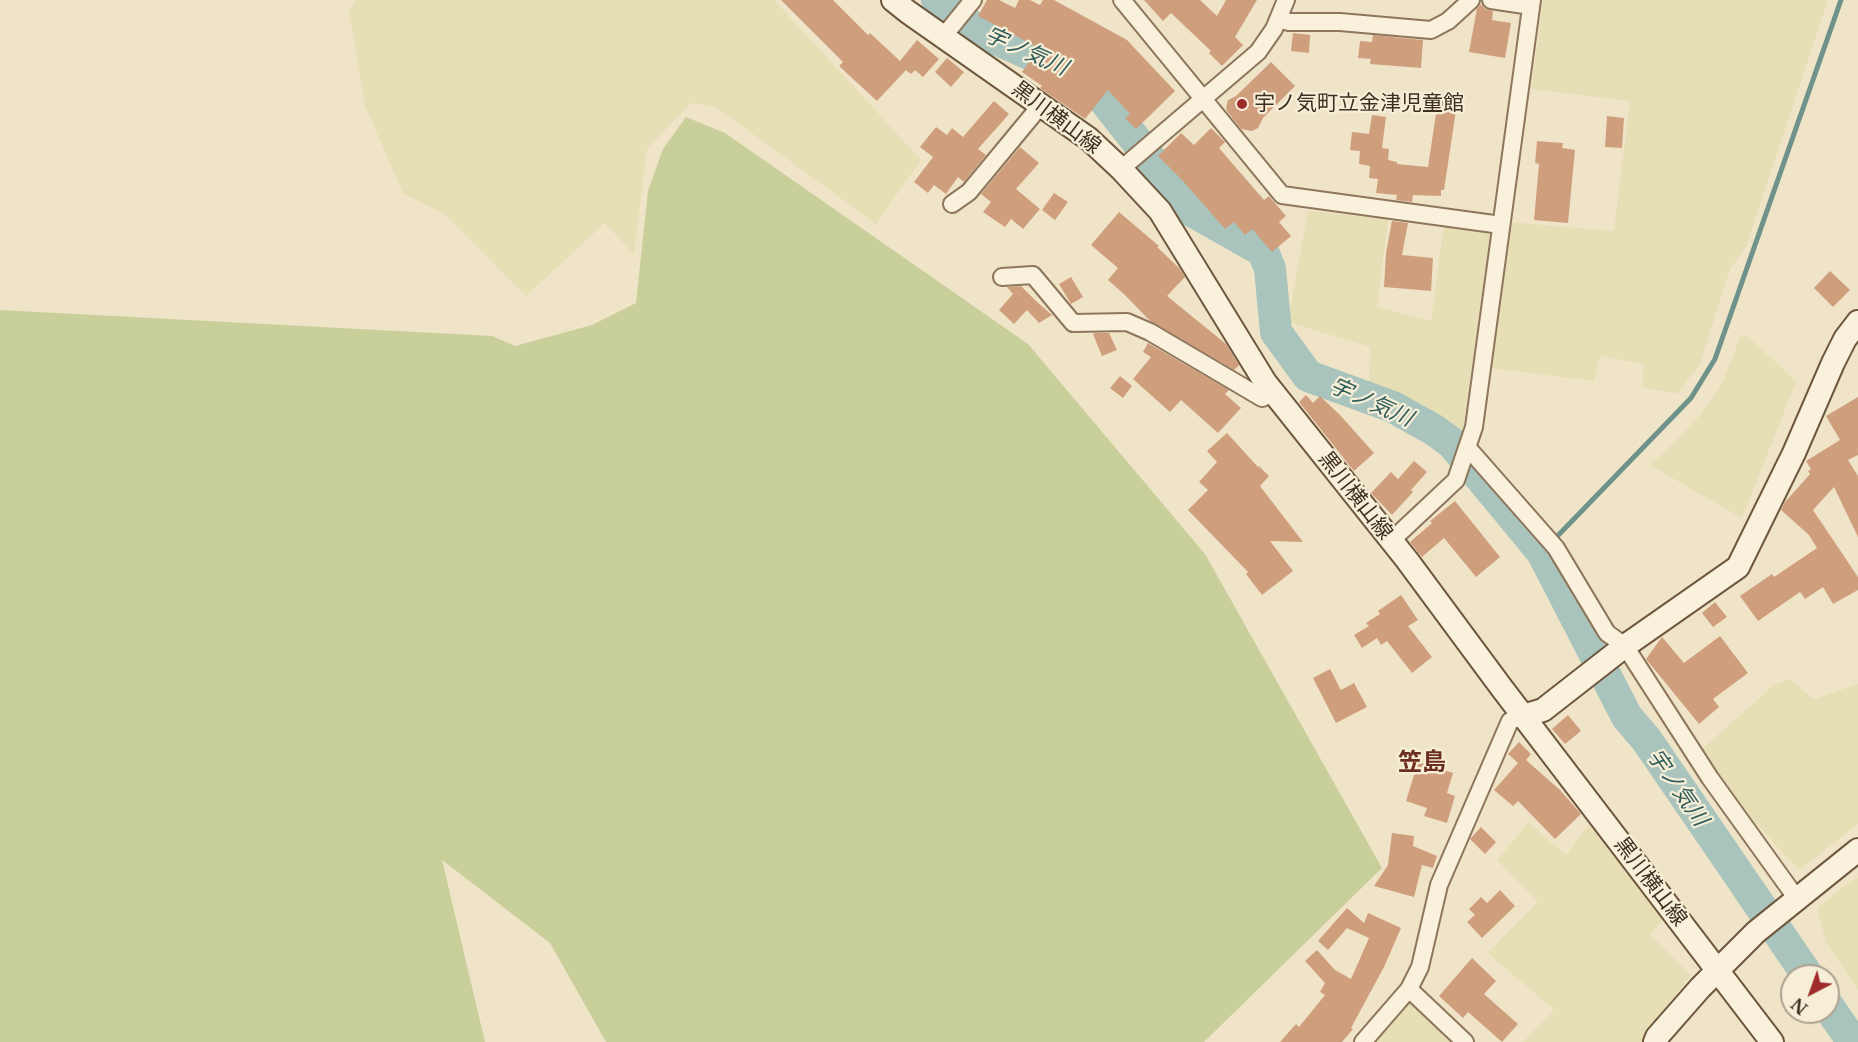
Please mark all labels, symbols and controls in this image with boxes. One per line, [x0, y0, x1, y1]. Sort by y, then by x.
water label: 宇ノ気川 [980, 22, 1072, 82]
street label: 黒川横山線 [1006, 76, 1106, 160]
place label: 宇ノ気町立金津児童館 [1254, 91, 1464, 117]
marker: 宇ノ気町立金津児童館 [1235, 97, 1249, 111]
water label: 宇ノ気川 [1325, 373, 1417, 433]
street label: 黒川横山線 [1313, 447, 1397, 545]
water label: 宇ノ気川 [1641, 744, 1713, 832]
district label: 笠島 [1398, 749, 1446, 777]
street label: 黒川横山線 [1608, 832, 1692, 932]
north arrow [1780, 964, 1840, 1024]
text: N [1787, 994, 1812, 1019]

